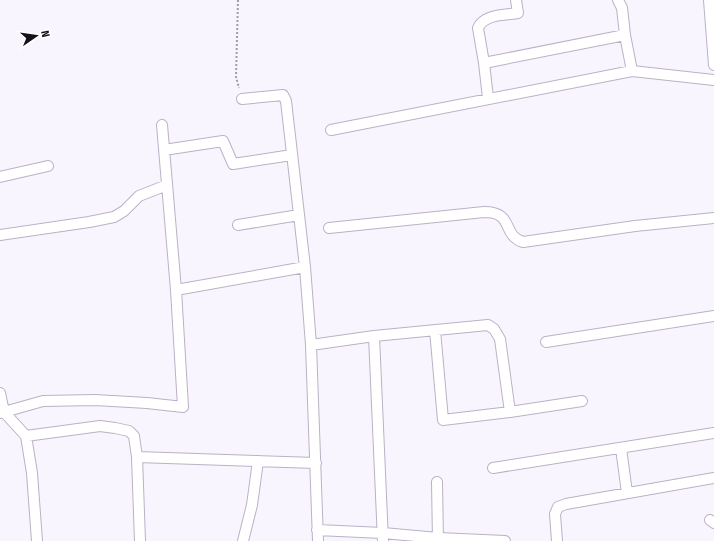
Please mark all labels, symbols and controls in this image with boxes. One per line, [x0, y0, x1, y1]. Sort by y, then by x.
north arrow [16, 16, 56, 56]
text: N [38, 29, 52, 39]

